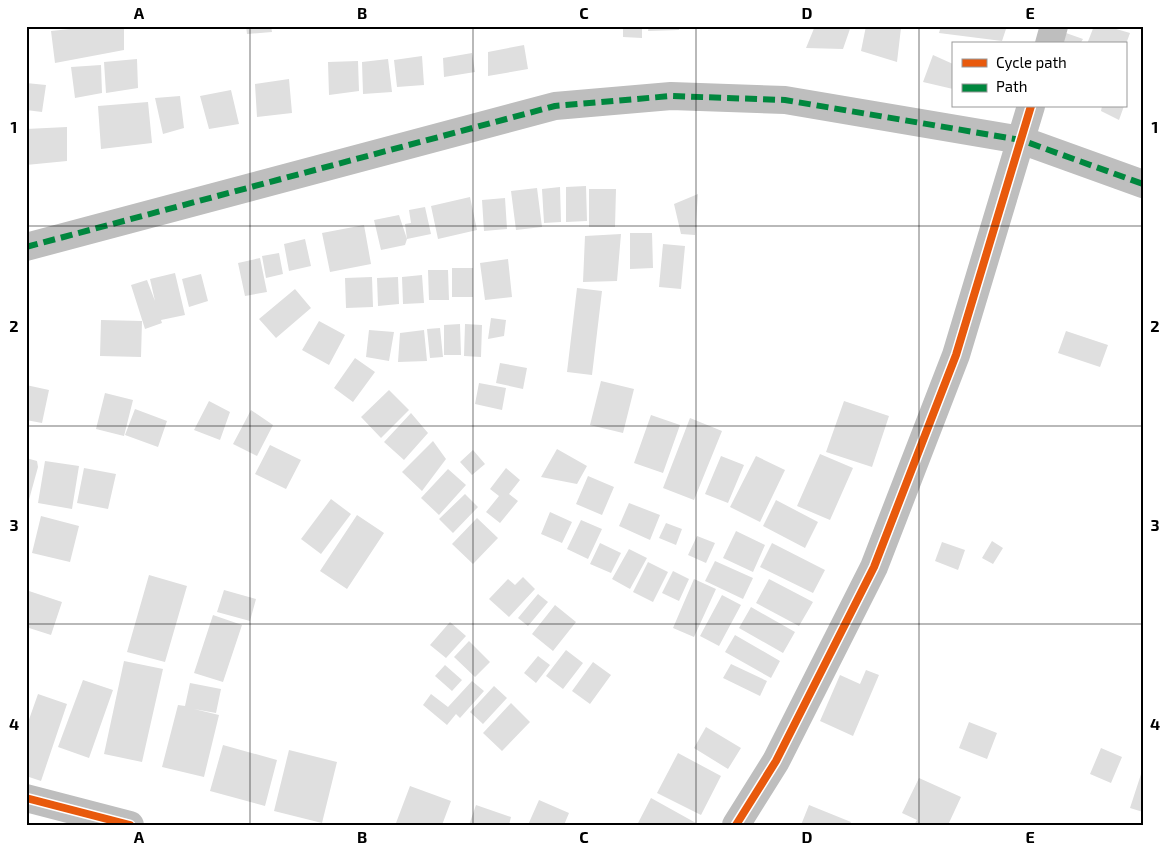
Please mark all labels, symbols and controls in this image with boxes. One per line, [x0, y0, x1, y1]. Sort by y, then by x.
text: A [134, 3, 145, 22]
text: B [357, 3, 367, 22]
text: C [579, 3, 589, 22]
text: D [802, 3, 813, 22]
text: E [1025, 3, 1035, 22]
legend [952, 42, 1126, 108]
text: Cycle path [996, 53, 1067, 71]
text: Path [996, 77, 1027, 95]
text: 1 [11, 117, 17, 136]
text: 1 [1152, 117, 1158, 136]
text: 2 [9, 316, 19, 335]
text: 2 [1150, 316, 1160, 335]
text: 3 [9, 515, 19, 534]
text: 3 [1150, 515, 1160, 534]
text: 4 [9, 714, 19, 733]
text: 4 [1150, 714, 1160, 733]
text: A [134, 827, 145, 846]
text: B [357, 827, 367, 846]
text: C [579, 827, 589, 846]
text: D [802, 827, 813, 846]
text: E [1025, 827, 1035, 846]

